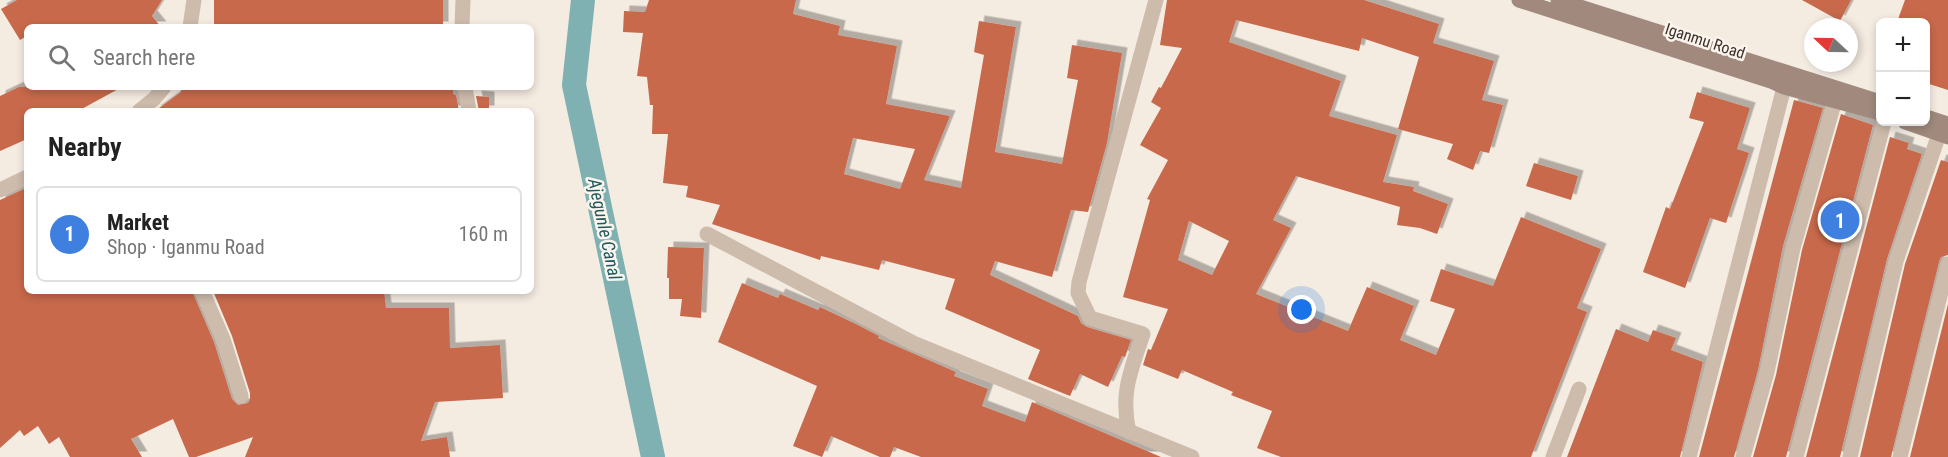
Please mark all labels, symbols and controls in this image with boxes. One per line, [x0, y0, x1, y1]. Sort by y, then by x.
north arrow [1804, 18, 1858, 72]
map controls [1876, 18, 1930, 126]
button: + [1876, 18, 1930, 72]
street label: Iganmu Road [1663, 19, 1747, 63]
search box [24, 24, 534, 90]
icon: search [45, 41, 78, 74]
text: Search here [93, 45, 195, 70]
button: − [1876, 72, 1930, 126]
text: Nearby [48, 132, 122, 162]
water label: Ajegunle Canal [584, 175, 626, 283]
pin: 1 [1820, 198, 1860, 242]
text: Market [107, 210, 169, 235]
text: 1 [64, 222, 75, 246]
text: 160 m [459, 222, 508, 246]
text: Shop · Iganmu Road [107, 235, 265, 259]
your location [1287, 295, 1316, 324]

